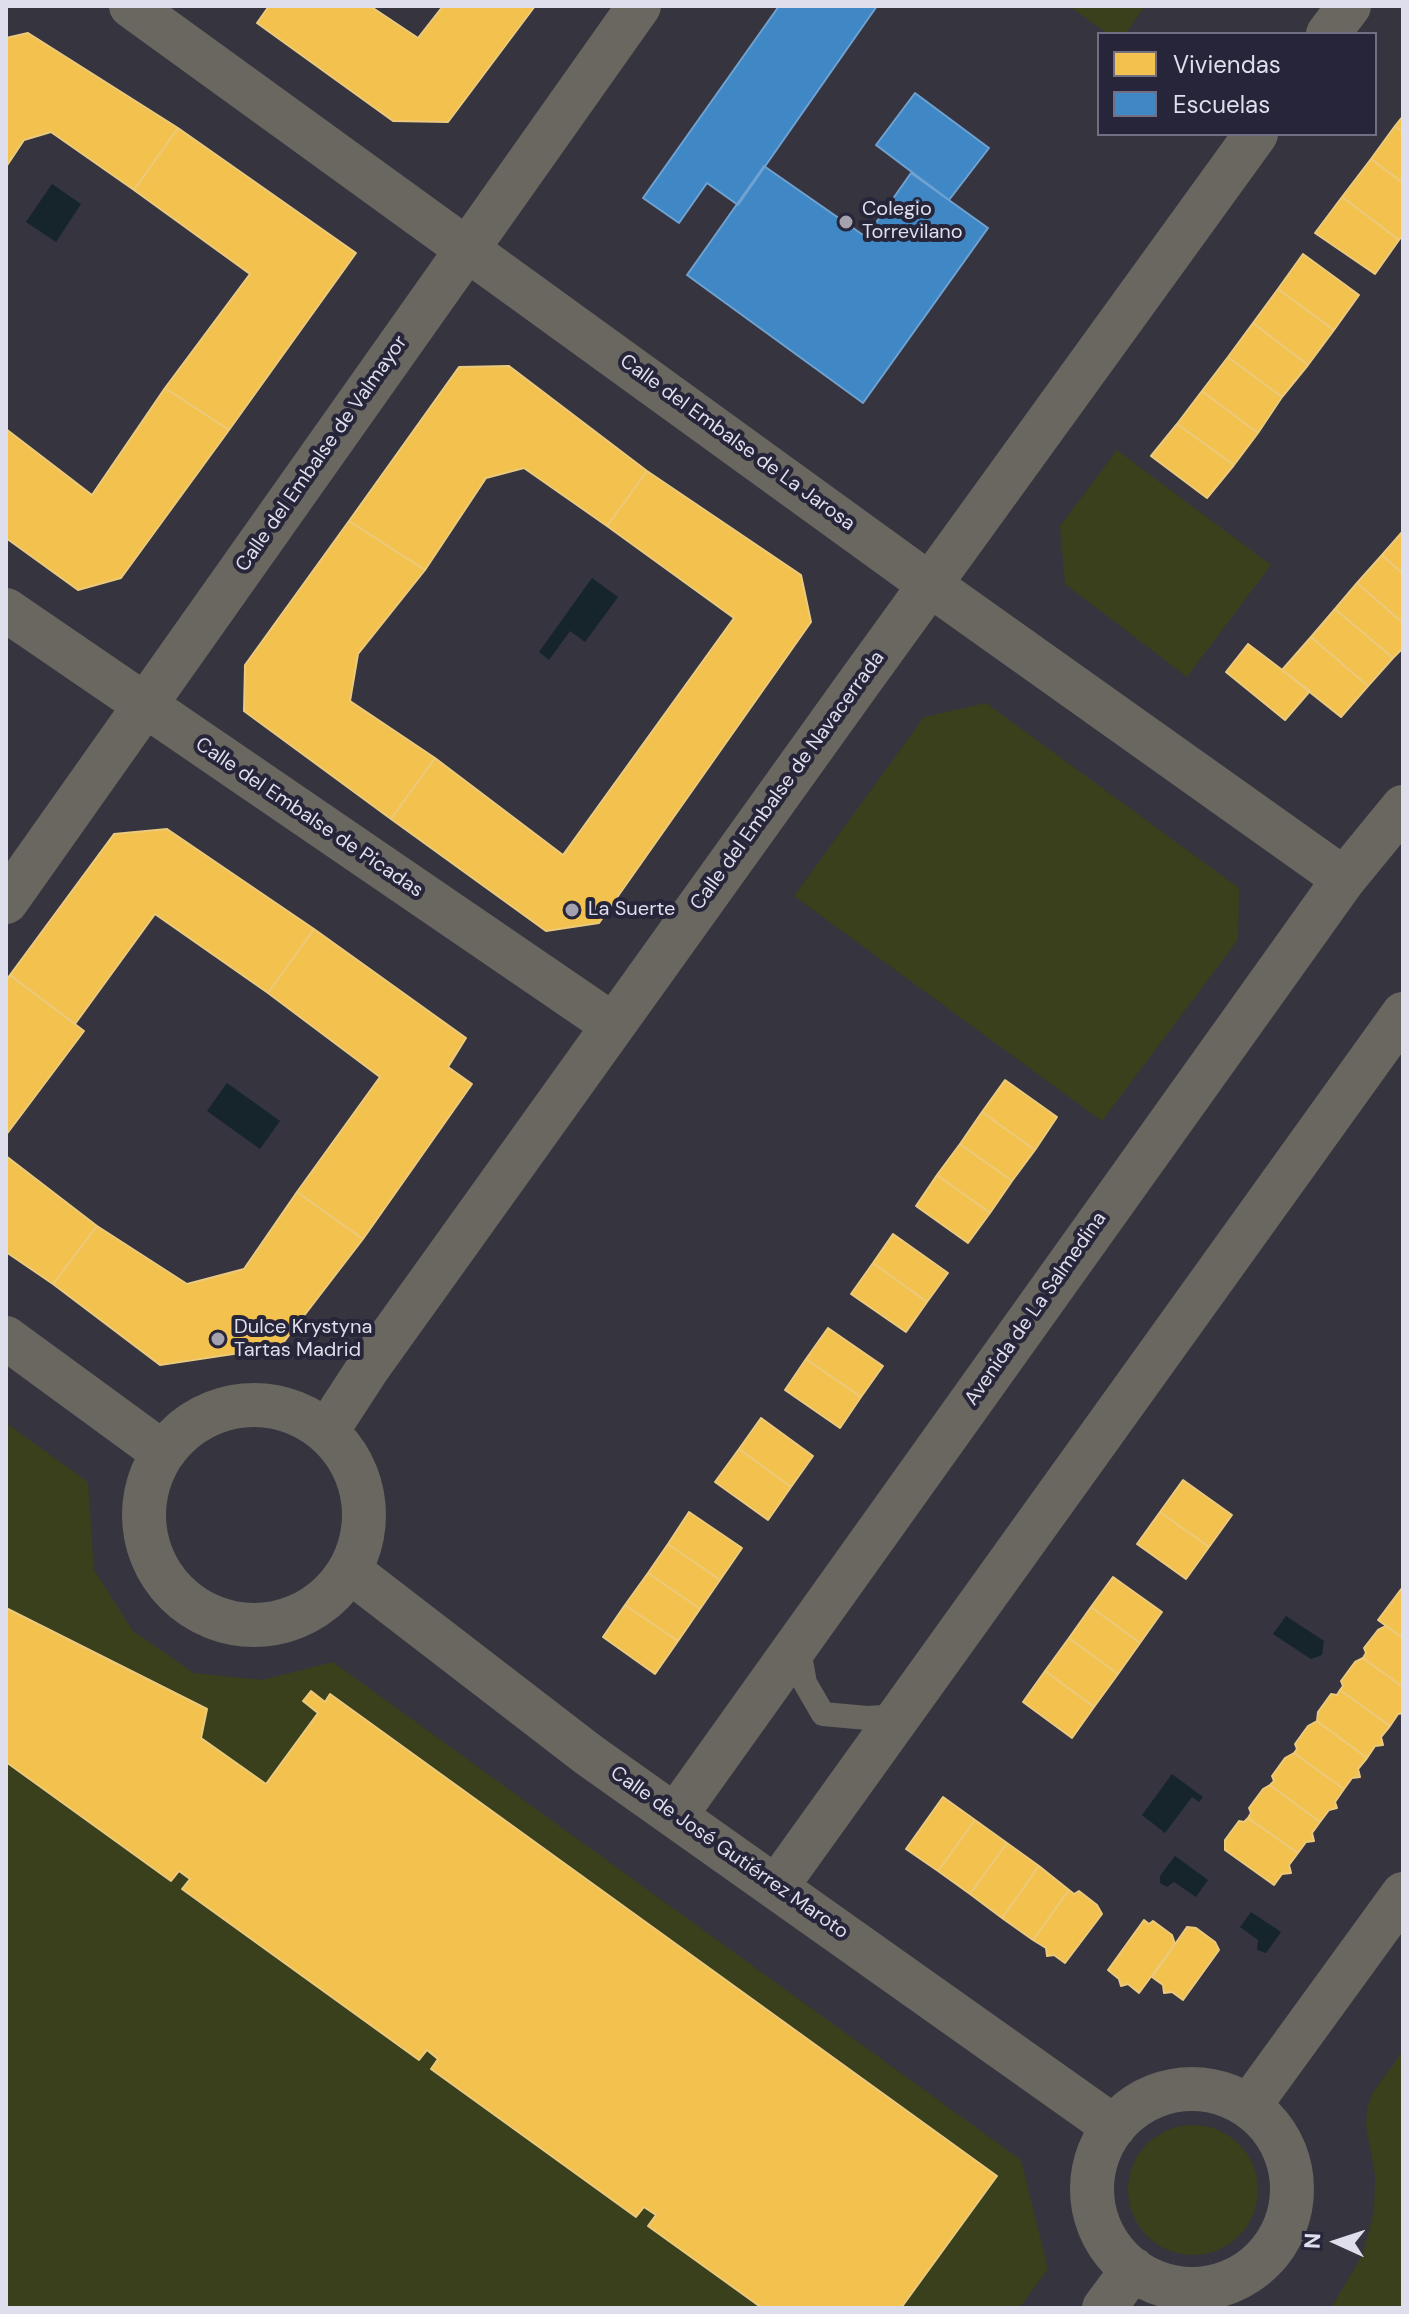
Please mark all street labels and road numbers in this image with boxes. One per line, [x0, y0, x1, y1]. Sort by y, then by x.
street label: Calle del Embalse de Valmayor [231, 331, 413, 577]
street label: Calle del Embalse de La Jarosa [615, 350, 859, 536]
street label: Calle del Embalse de Navacerrada [686, 647, 890, 915]
street label: Calle del Embalse de Picadas [191, 733, 427, 903]
street label: Avenida de La Salmedina [960, 1208, 1112, 1410]
street label: Calle de José Gutiérrez Maroto [605, 1761, 853, 1945]

